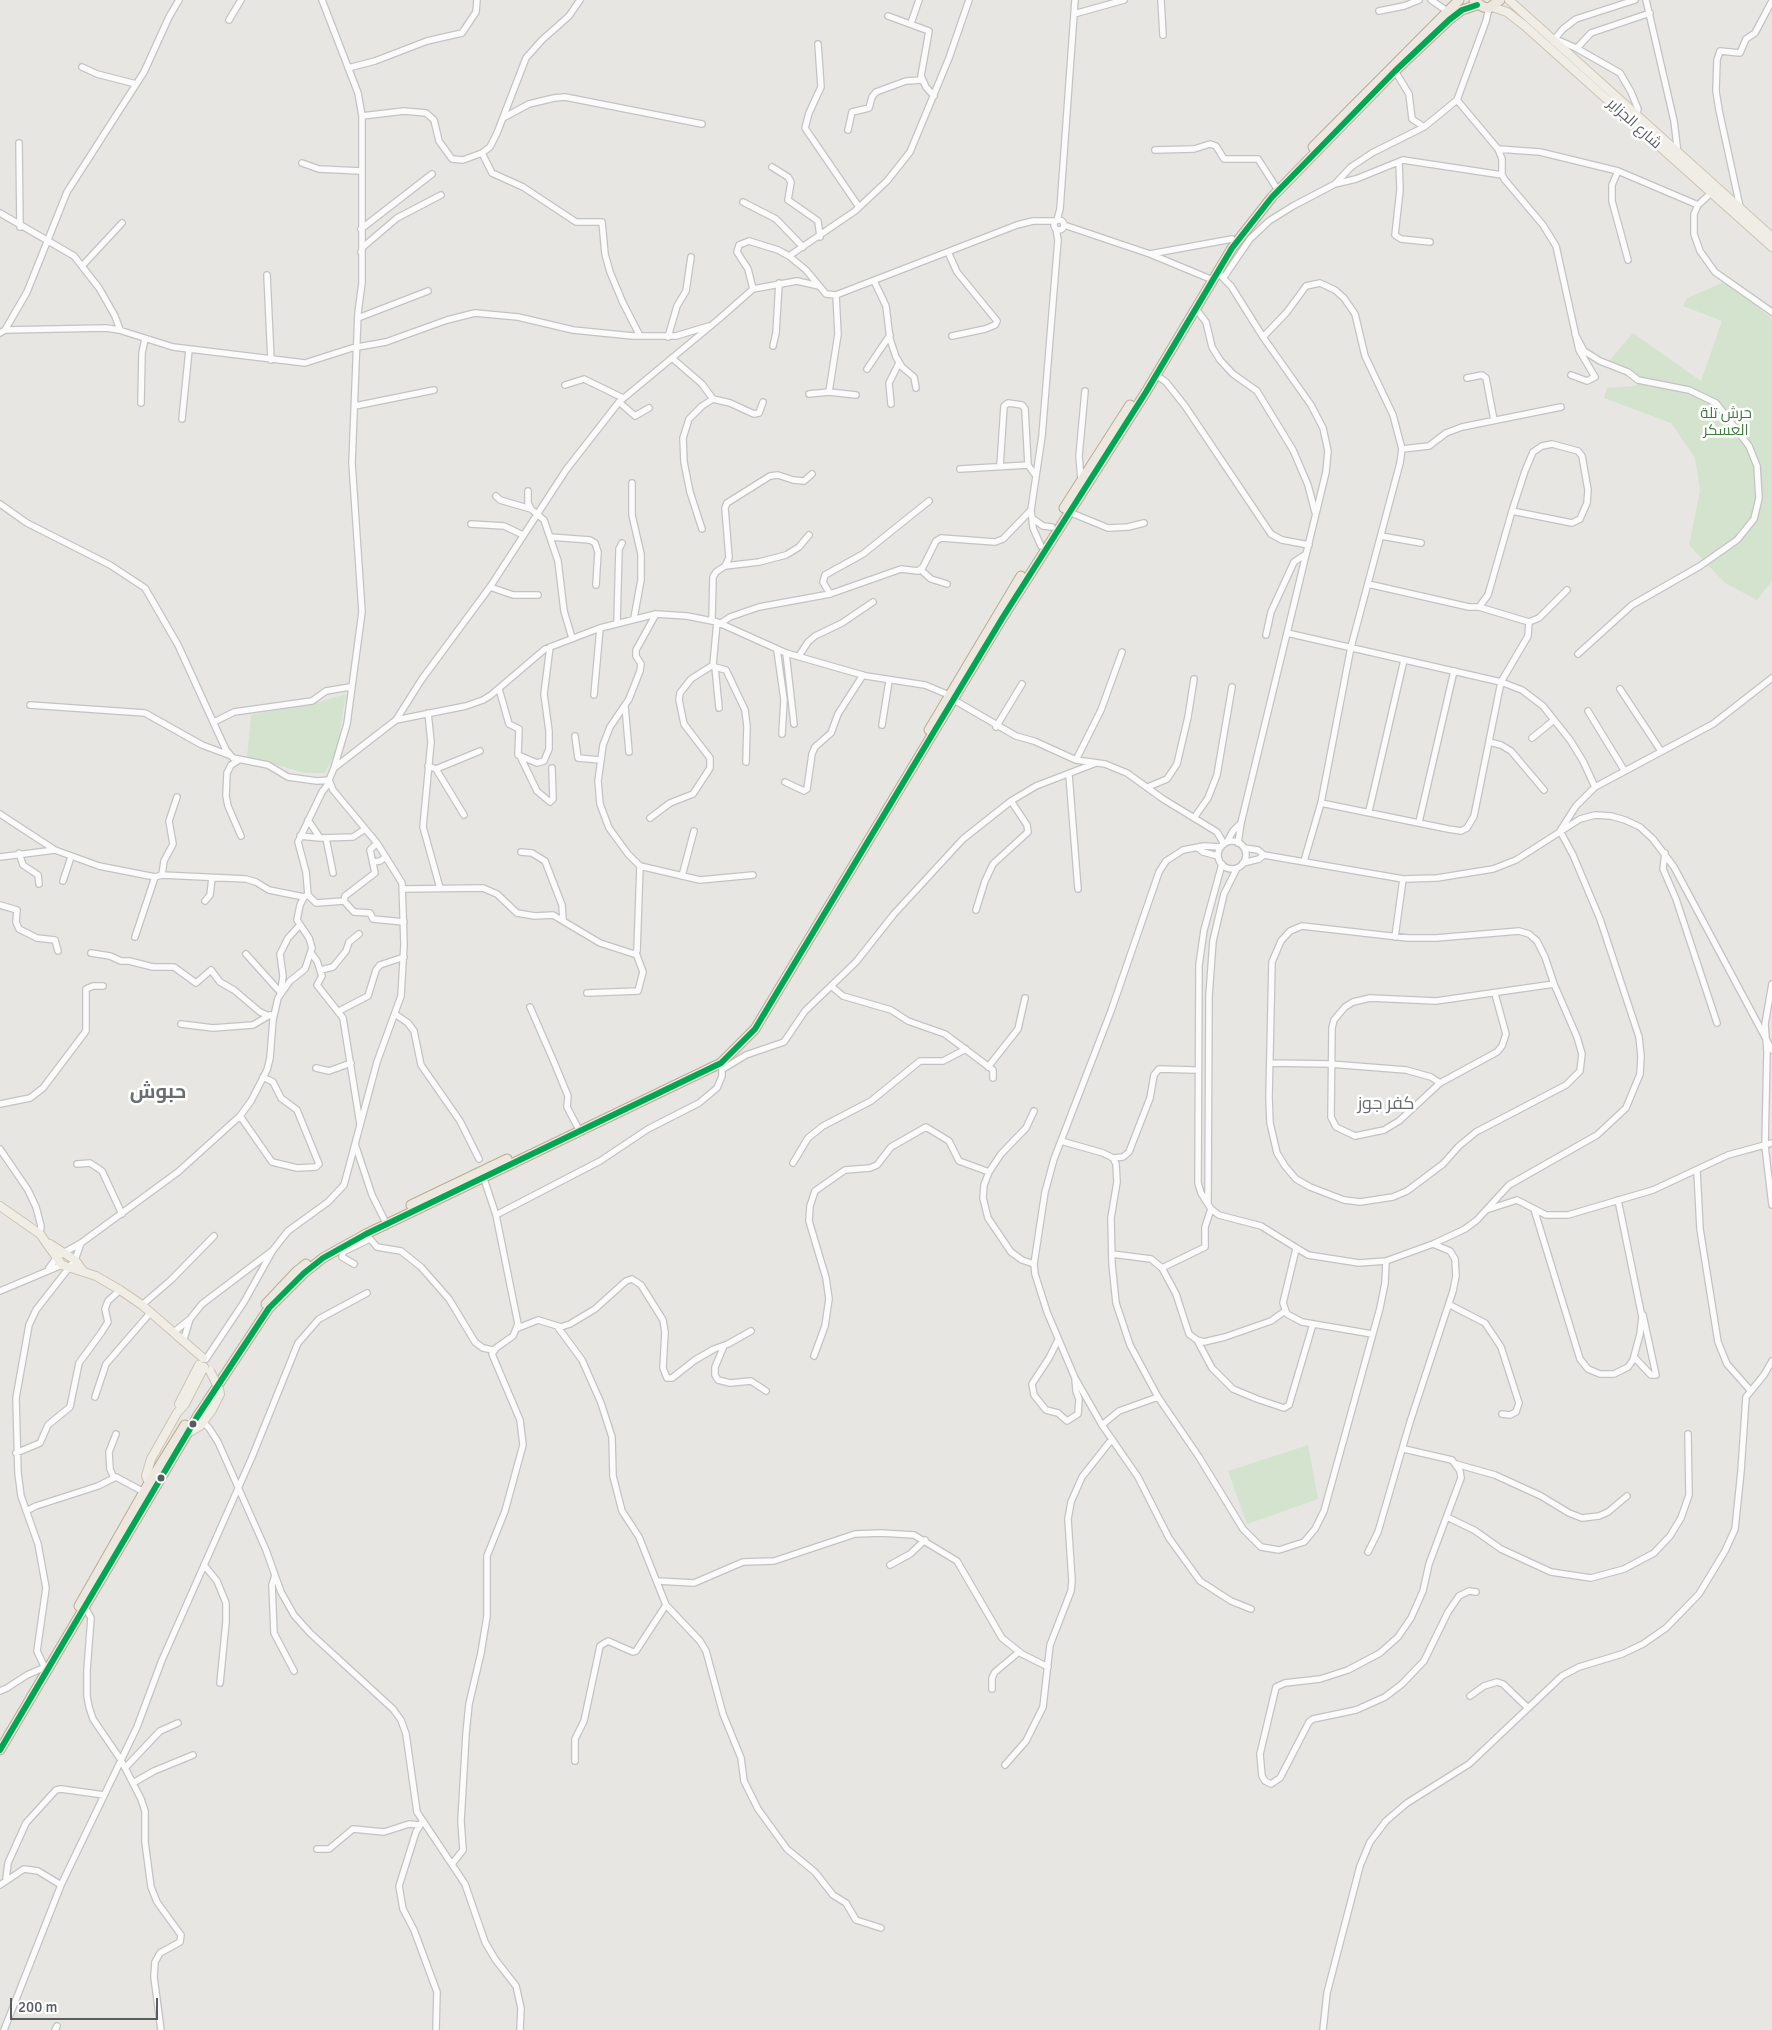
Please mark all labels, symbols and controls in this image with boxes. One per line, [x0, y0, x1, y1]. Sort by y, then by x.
street label: شارع الجزاير [1603, 95, 1665, 153]
park label: حرش تلة العسكر [1700, 405, 1752, 440]
district label: حبوش [130, 1081, 186, 1105]
district label: كفر جوز [1357, 1093, 1415, 1115]
unlabelled marker [188, 1419, 198, 1429]
unlabelled marker [156, 1473, 166, 1483]
scale bar [12, 1988, 160, 2020]
text: 200 m [18, 1998, 58, 2016]

